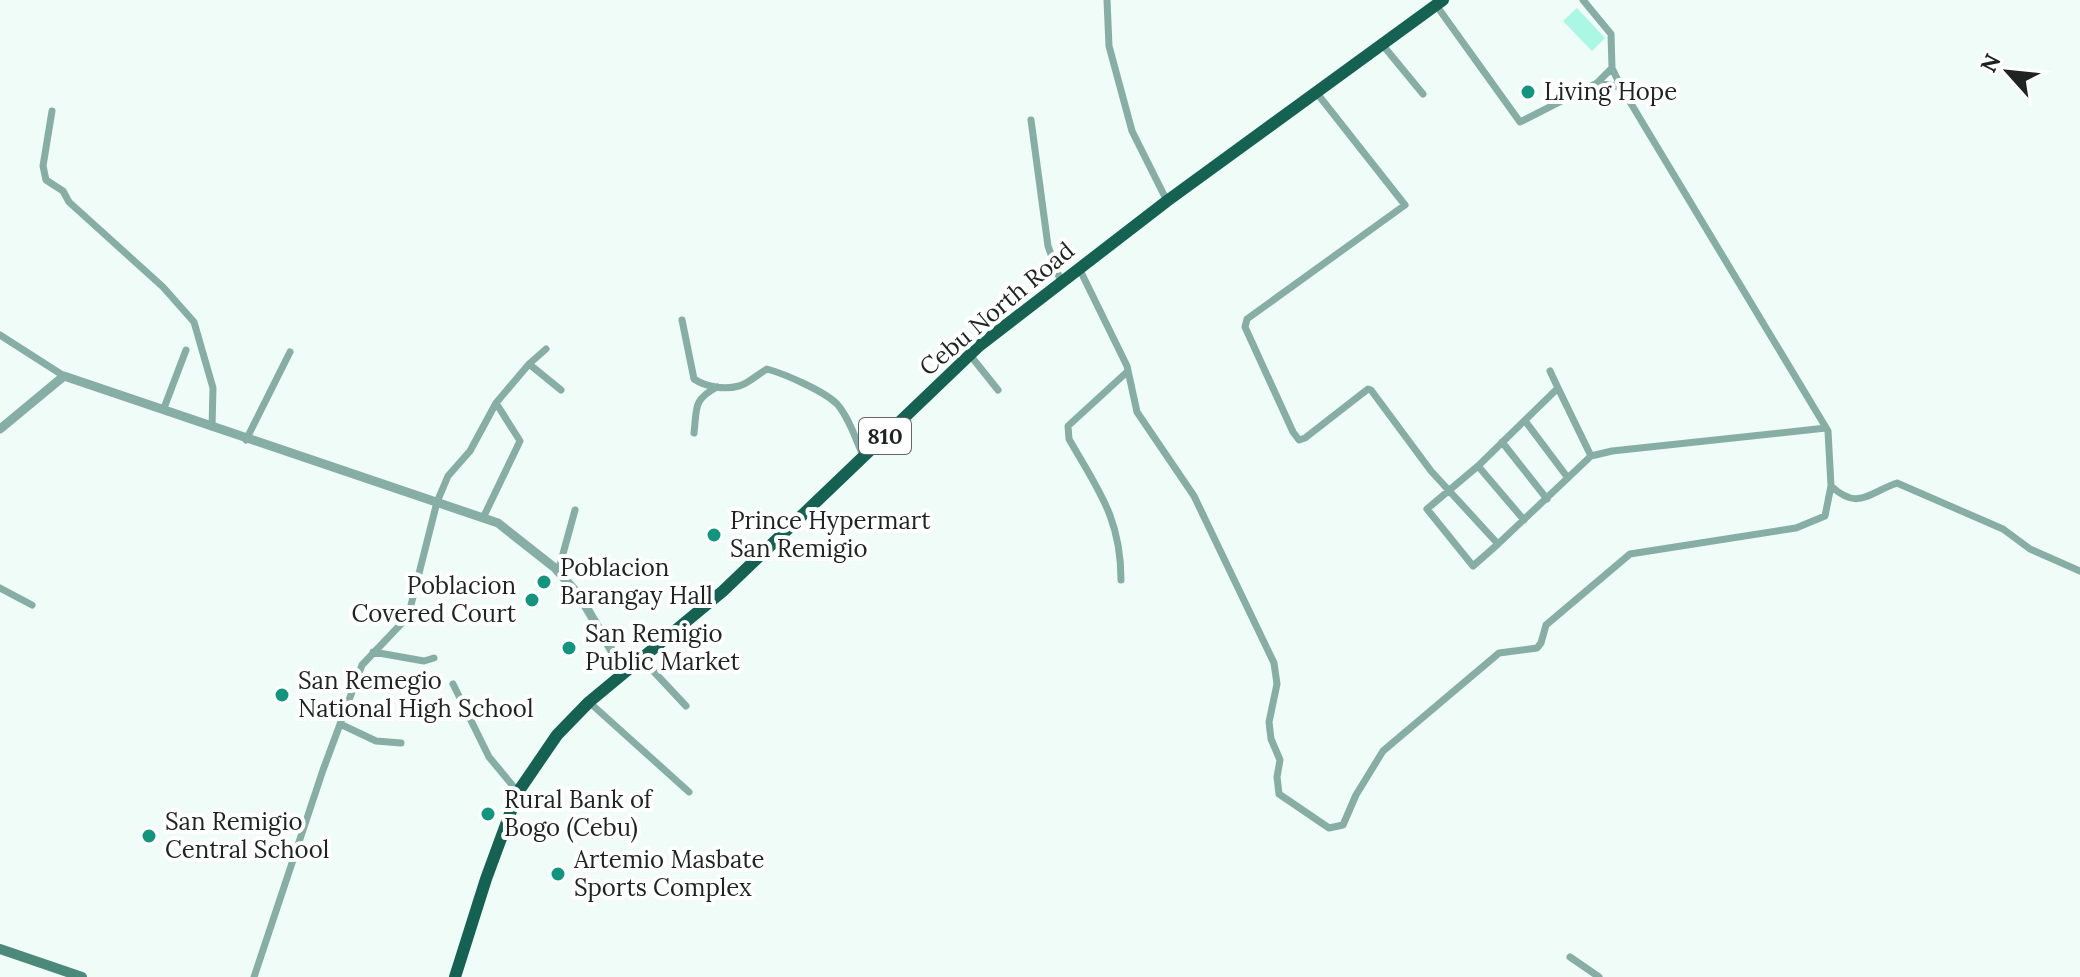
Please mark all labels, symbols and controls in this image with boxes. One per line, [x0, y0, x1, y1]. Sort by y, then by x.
north arrow [1968, 32, 2048, 112]
text: N [1974, 49, 2007, 77]
place label: Living Hope [1544, 76, 1677, 107]
marker: Living Hope [1519, 83, 1537, 101]
street label: Cebu North Road [913, 235, 1080, 382]
road number: 810 [859, 418, 911, 454]
place label: Prince Hypermart San Remigio [730, 505, 931, 564]
marker: Prince Hypermart San Remigio [705, 526, 723, 544]
place label: Poblacion Barangay Hall [560, 552, 713, 611]
place label: Poblacion Covered Court [352, 570, 517, 629]
marker: Poblacion Barangay Hall [535, 573, 553, 591]
marker: Poblacion Covered Court [523, 591, 541, 609]
place label: San Remigio Public Market [585, 618, 740, 677]
marker: San Remigio Public Market [560, 639, 578, 657]
place label: San Remegio National High School [298, 665, 533, 724]
marker: San Remegio National High School [273, 686, 291, 704]
place label: Rural Bank of Bogo (Cebu) [504, 784, 654, 843]
marker: Rural Bank of Bogo (Cebu) [479, 805, 497, 823]
place label: San Remigio Central School [165, 806, 329, 865]
marker: San Remigio Central School [140, 827, 158, 845]
place label: Artemio Masbate Sports Complex [573, 844, 764, 903]
marker: Artemio Masbate Sports Complex [549, 865, 567, 883]

